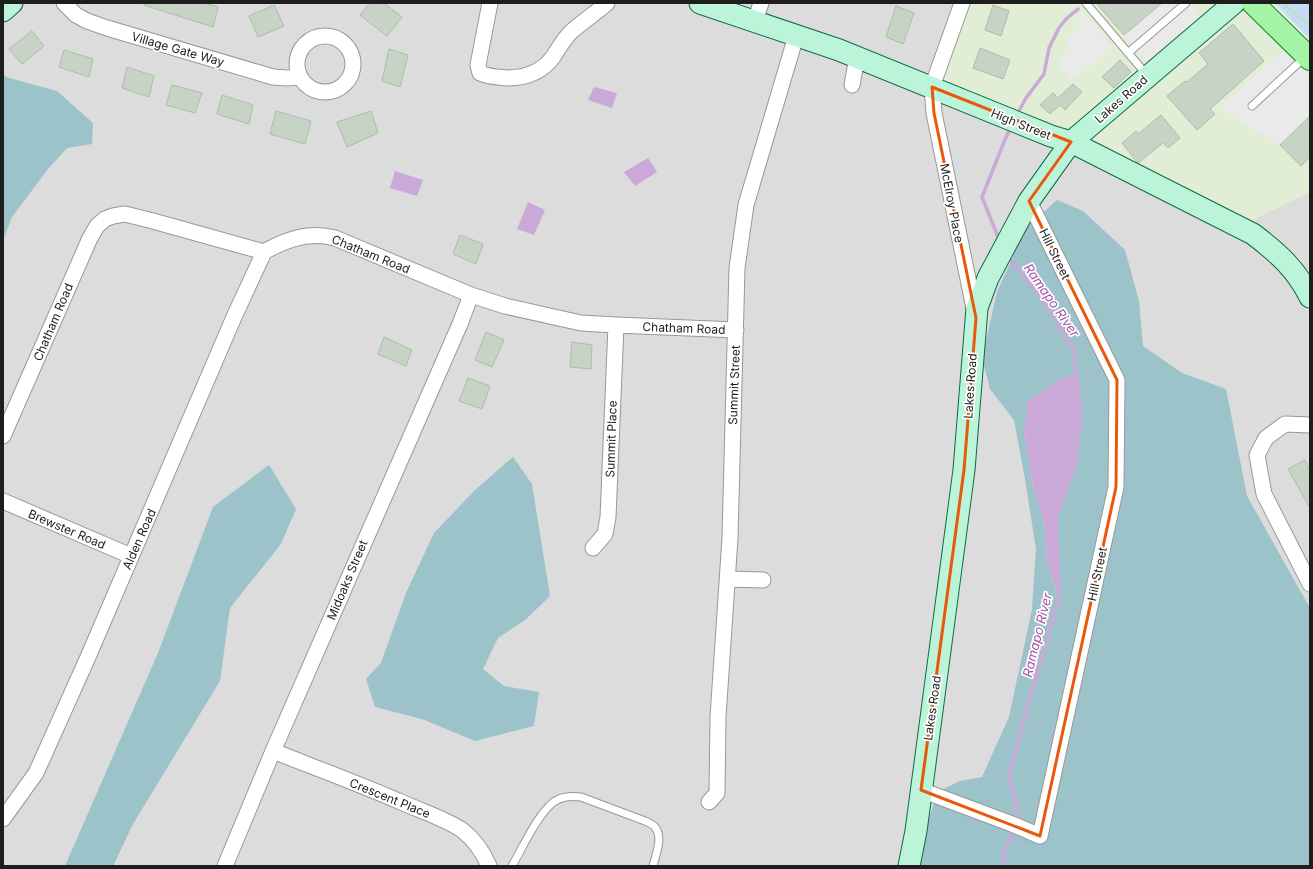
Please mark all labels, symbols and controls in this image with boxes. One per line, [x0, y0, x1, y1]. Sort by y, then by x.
street label: Village Gate Way [130, 29, 226, 69]
street label: Lakes Road [1091, 72, 1151, 126]
street label: High Street [989, 105, 1053, 143]
street label: McElroy Place [937, 162, 967, 244]
street label: Hill Street [1036, 226, 1074, 282]
street label: Chatham Road [330, 231, 412, 277]
water label: Ramapo River [1021, 260, 1084, 341]
street label: Chatham Road [30, 281, 76, 363]
street label: Chatham Road [642, 319, 726, 337]
street label: Summit Street [725, 345, 743, 425]
street label: Lakes Road [960, 353, 980, 419]
street label: Summit Place [602, 400, 620, 478]
street label: Brewster Road [26, 506, 108, 552]
street label: Alden Road [119, 506, 159, 572]
street label: Midoaks Street [323, 538, 371, 622]
street label: Hill Street [1084, 546, 1110, 602]
water label: Ramapo River [1019, 590, 1055, 679]
street label: Lakes Road [920, 675, 944, 741]
street label: Crescent Place [347, 775, 433, 821]

